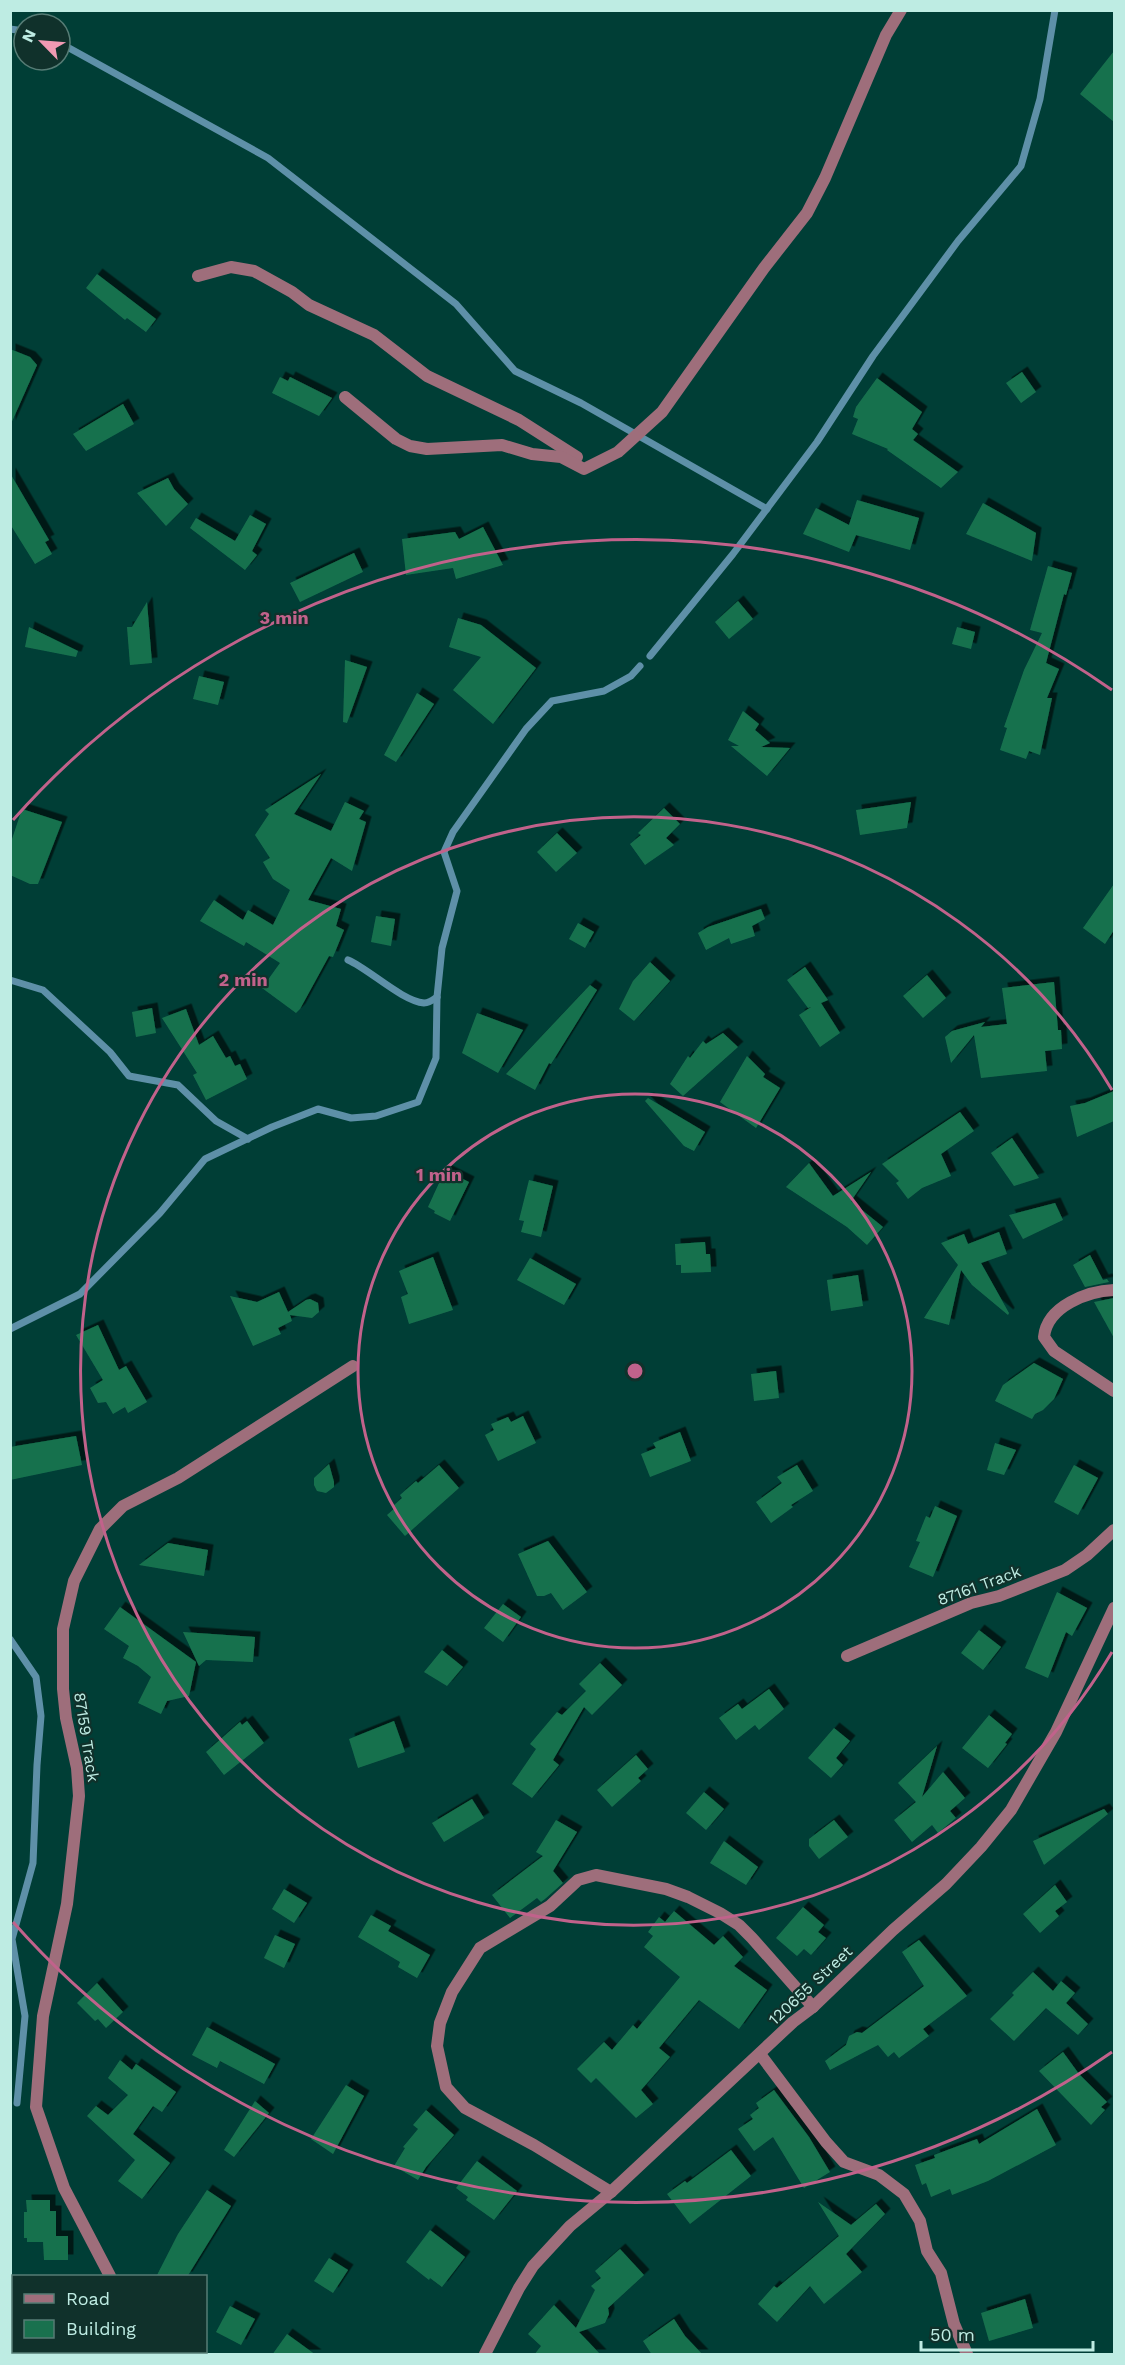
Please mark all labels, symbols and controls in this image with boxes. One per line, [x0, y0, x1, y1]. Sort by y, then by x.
north arrow [12, 12, 72, 72]
text: N [18, 26, 40, 45]
text: 3 min [259, 607, 309, 628]
text: 2 min [218, 969, 268, 990]
text: 1 min [416, 1164, 462, 1185]
centre of rings [625, 1361, 645, 1381]
street label: 87161 Track [935, 1562, 1023, 1609]
street label: 87159 Track [70, 1691, 103, 1783]
street label: 120655 Street [765, 1942, 856, 2029]
legend [12, 2275, 207, 2353]
text: Road [66, 2288, 110, 2309]
scale bar [921, 2314, 1094, 2352]
text: Building [66, 2318, 136, 2339]
text: 50 m [930, 2324, 975, 2345]

